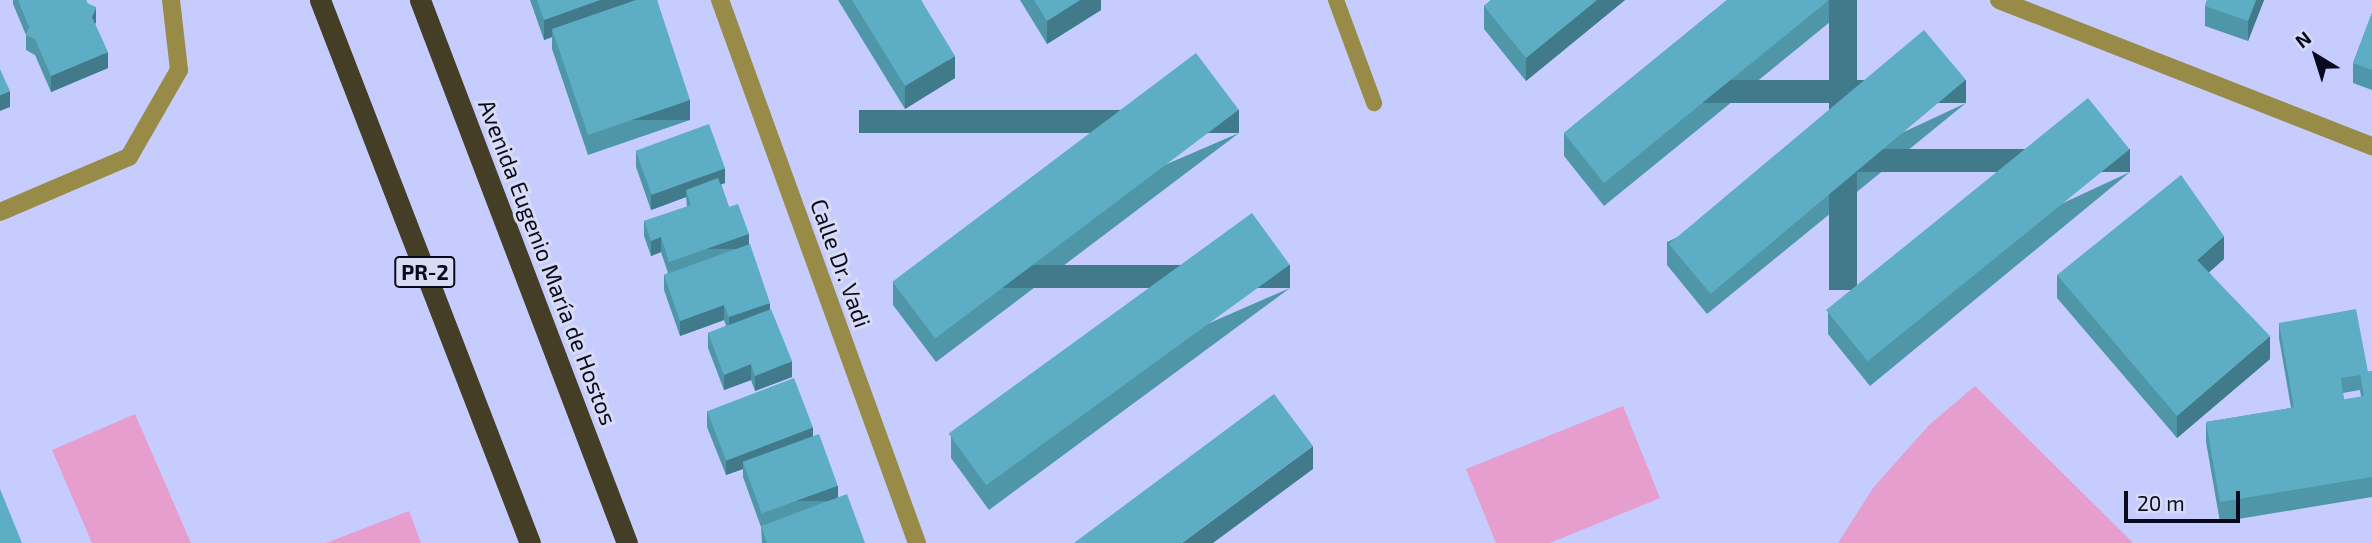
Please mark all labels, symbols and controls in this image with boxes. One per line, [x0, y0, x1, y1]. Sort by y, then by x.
north arrow [2281, 21, 2351, 91]
text: N [2290, 26, 2315, 52]
street label: Avenida Eugenio María de Hostos [473, 95, 623, 429]
street label: Calle Dr. Vadi [805, 195, 877, 331]
road number: PR-2 [394, 254, 457, 290]
scale bar [2127, 476, 2242, 520]
text: 20 m [2137, 490, 2185, 515]

